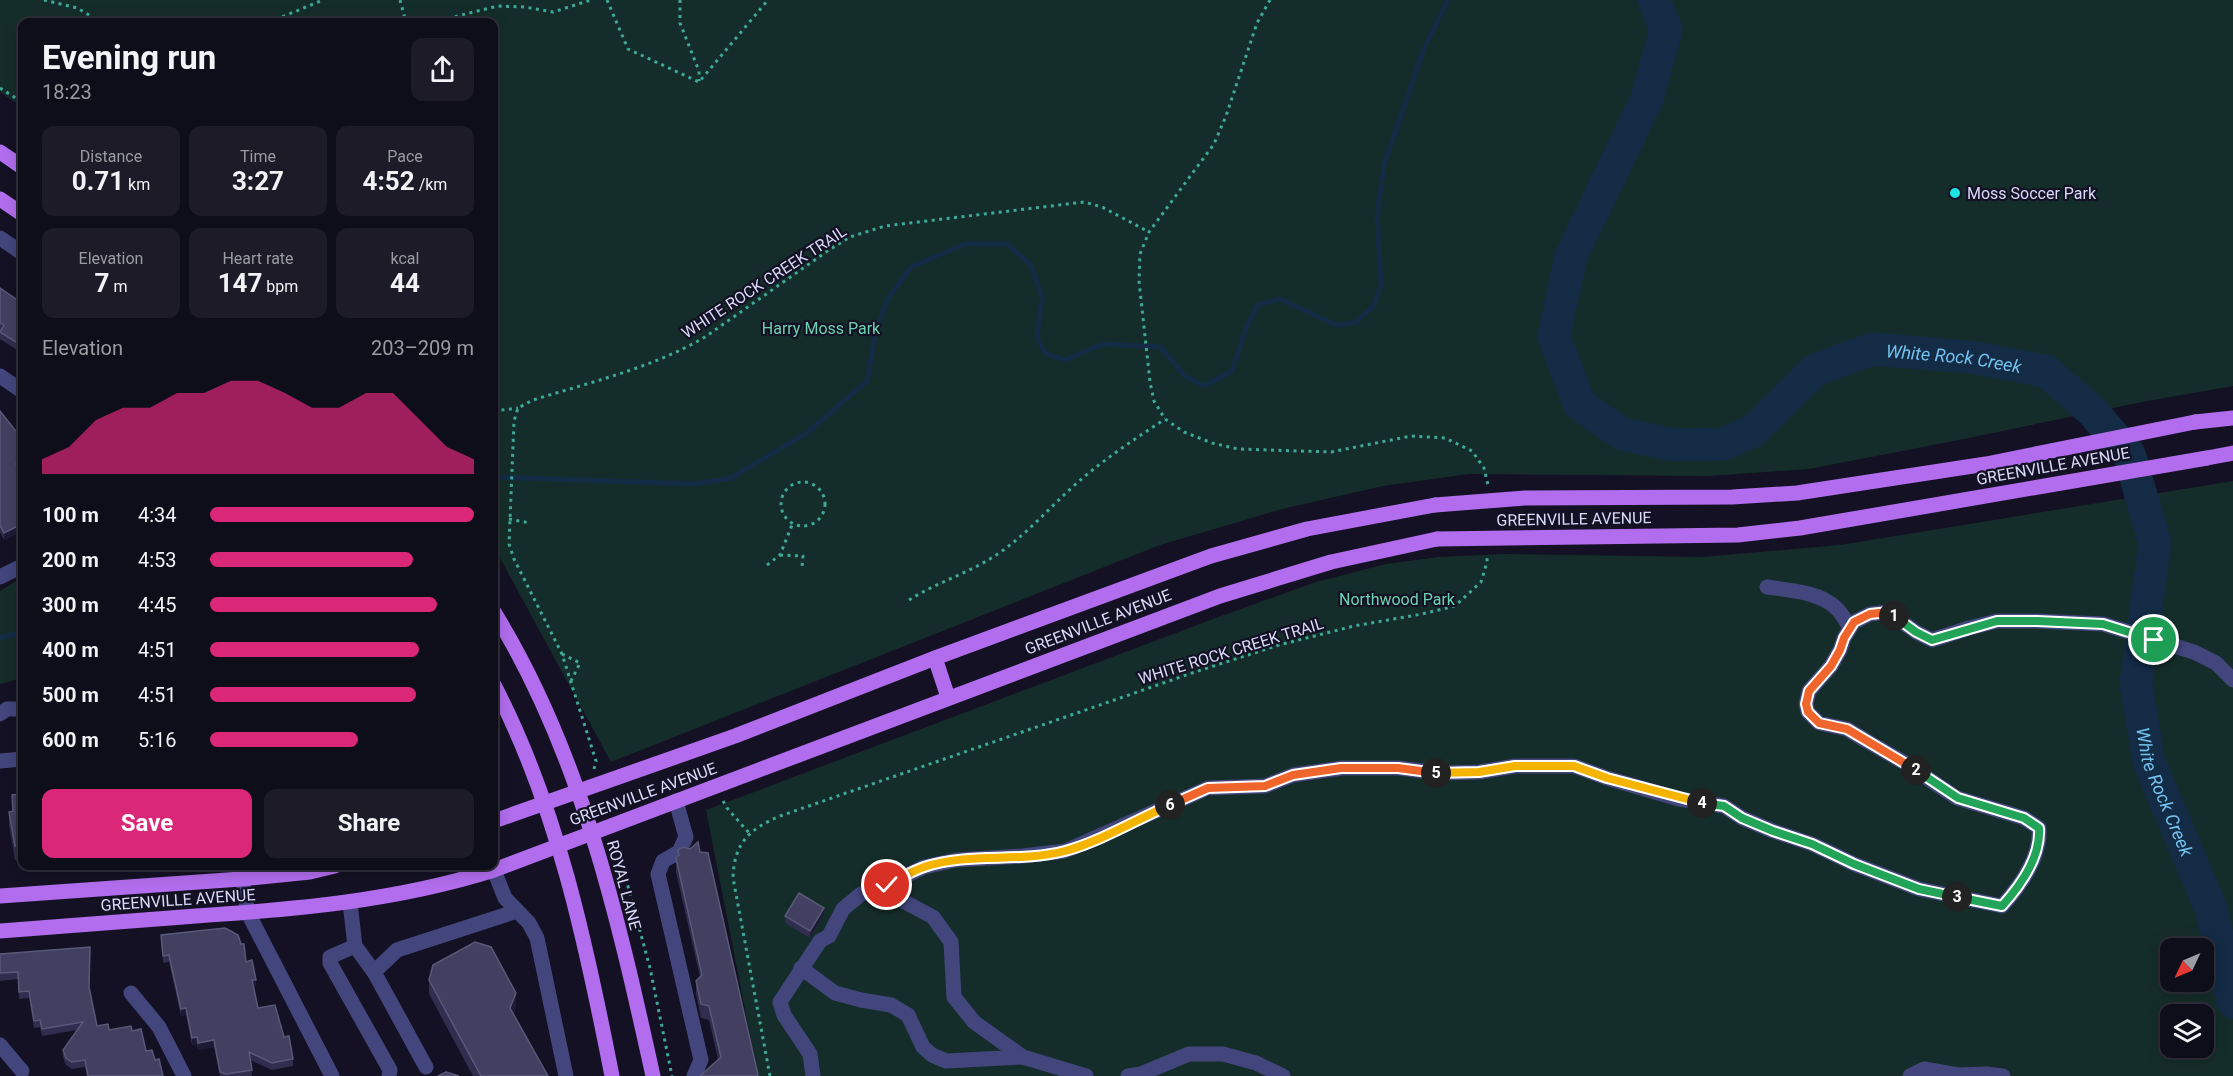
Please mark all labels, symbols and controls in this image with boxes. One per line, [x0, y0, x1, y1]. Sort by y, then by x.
text: Evening run [42, 38, 216, 77]
button: share [411, 38, 474, 101]
text: 18:23 [42, 80, 92, 104]
text: Distance [80, 147, 142, 166]
text: Time [240, 147, 276, 166]
text: Pace [387, 147, 423, 166]
text: 0.71 [72, 166, 124, 196]
text: 3:27 [232, 166, 284, 196]
text: 4:52 [363, 166, 415, 196]
text: km [124, 175, 150, 194]
text: /km [415, 175, 447, 194]
place label: Moss Soccer Park [1967, 184, 2097, 203]
marker: Moss Soccer Park [1948, 186, 1962, 200]
street label: WHITE ROCK CREEK TRAIL [678, 221, 850, 342]
text: Elevation [79, 249, 143, 268]
text: Heart rate [222, 249, 294, 268]
text: kcal [391, 249, 419, 268]
text: 7 [95, 268, 109, 298]
text: 147 [218, 268, 262, 298]
text: 44 [390, 268, 420, 298]
text: m [109, 277, 127, 296]
text: bpm [262, 277, 298, 296]
park label: Harry Moss Park [762, 319, 881, 338]
text: Elevation [42, 336, 123, 360]
text: 203–209 m [371, 336, 474, 360]
water label: White Rock Creek [1885, 340, 2024, 377]
street label: GREENVILLE AVENUE [1975, 443, 2131, 489]
text: 100 m [42, 503, 99, 527]
text: 4:34 [138, 503, 177, 527]
street label: GREENVILLE AVENUE [1496, 508, 1652, 530]
text: 200 m [42, 548, 99, 572]
text: 4:53 [138, 548, 177, 572]
street label: GREENVILLE AVENUE [1022, 585, 1174, 659]
park label: Northwood Park [1339, 590, 1456, 609]
text: 300 m [42, 593, 99, 617]
text: 4:45 [138, 593, 177, 617]
pin: 1 [1879, 601, 1909, 631]
text: 1 [1889, 606, 1899, 625]
street label: WHITE ROCK CREEK TRAIL [1136, 614, 1326, 688]
pin [2128, 614, 2179, 665]
icon: arrive [2137, 623, 2170, 656]
text: 400 m [42, 638, 99, 662]
text: 4:51 [138, 638, 177, 662]
text: 500 m [42, 683, 99, 707]
text: 4:51 [138, 683, 177, 707]
water label: White Rock Creek [2133, 726, 2198, 860]
text: 600 m [42, 728, 99, 752]
text: 5:16 [138, 728, 177, 752]
pin: 2 [1901, 755, 1931, 785]
pin: 5 [1421, 758, 1451, 788]
street label: GREENVILLE AVENUE [567, 759, 719, 829]
text: 2 [1911, 760, 1921, 779]
text: 5 [1431, 763, 1441, 782]
pin: 4 [1687, 788, 1717, 818]
button: Save [42, 789, 252, 858]
button: Share [264, 789, 474, 858]
pin: 6 [1155, 790, 1185, 820]
text: 4 [1697, 793, 1707, 812]
text: 6 [1165, 795, 1175, 814]
street label: ROYAL LANE [603, 838, 645, 932]
pin [861, 859, 912, 910]
icon: check [870, 868, 903, 901]
pin: 3 [1942, 882, 1972, 912]
street label: GREENVILLE AVENUE [100, 885, 256, 915]
text: 3 [1952, 887, 1962, 906]
north arrow [2160, 938, 2214, 992]
map controls [2160, 938, 2214, 1058]
button: layers [2160, 1004, 2214, 1058]

